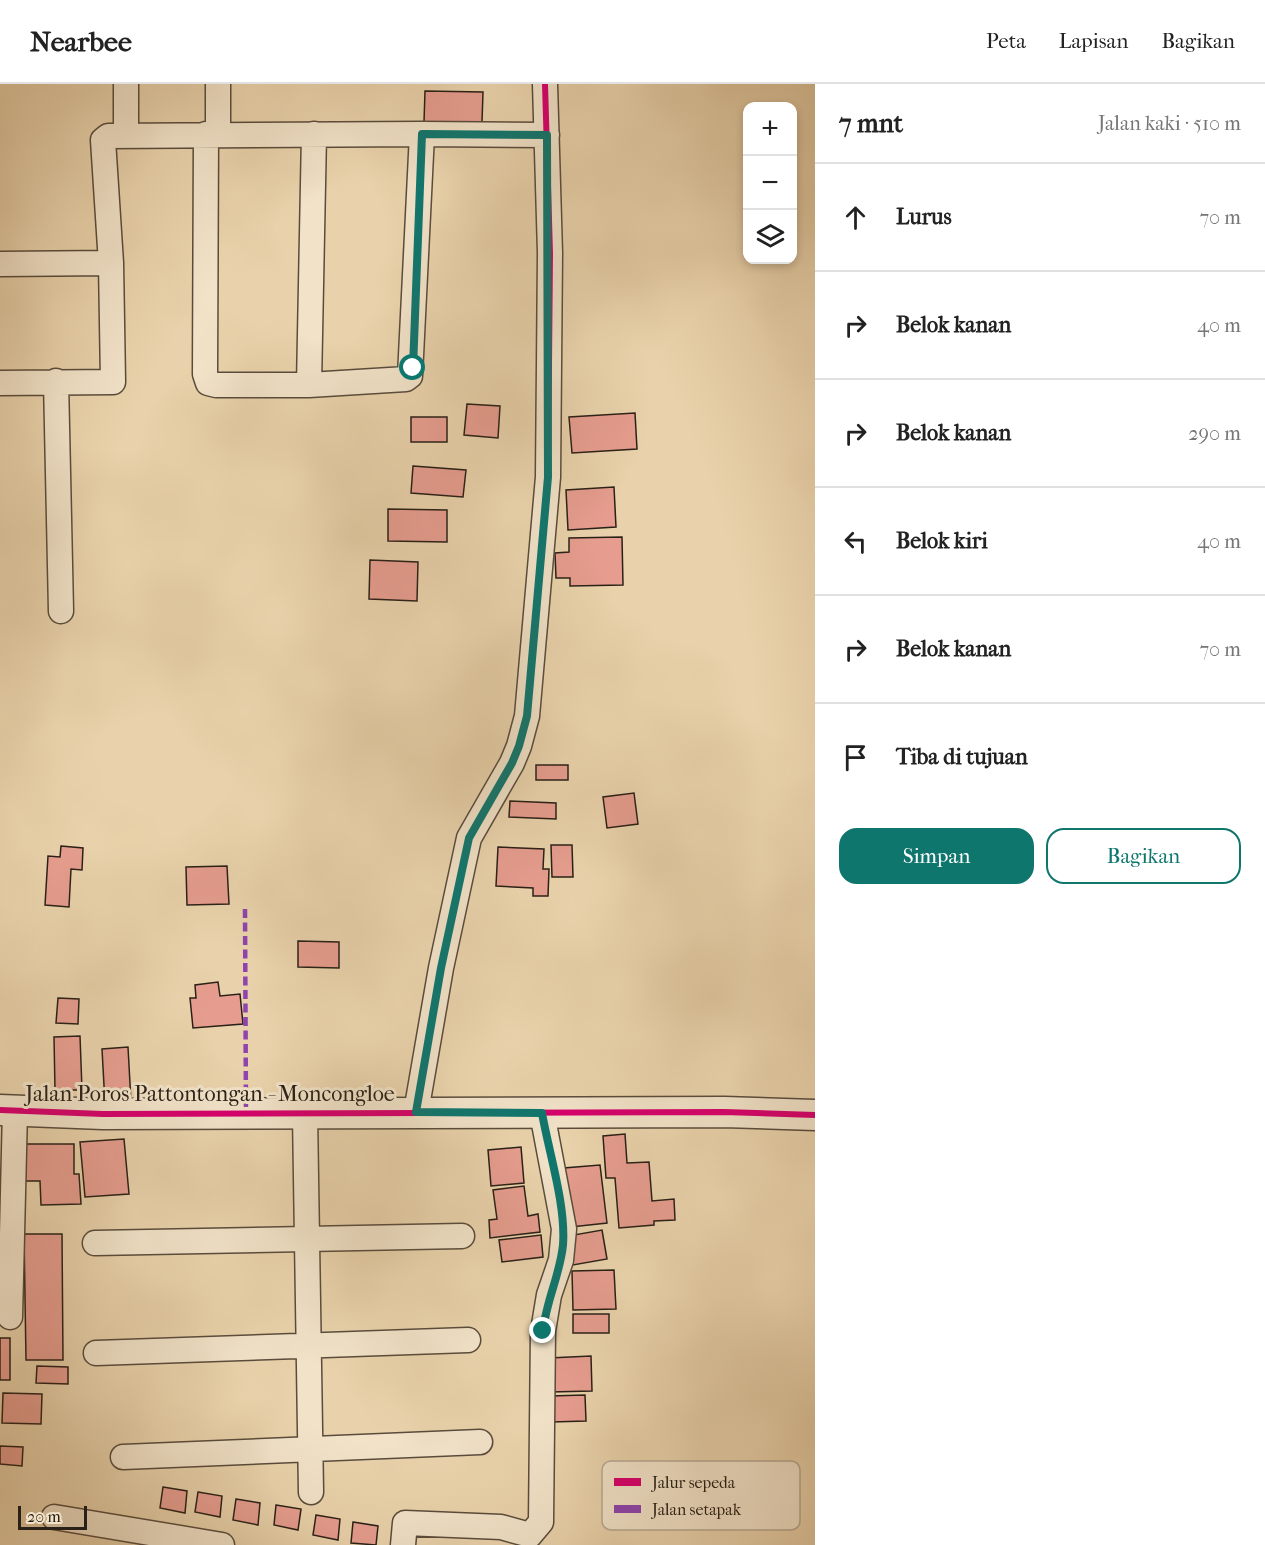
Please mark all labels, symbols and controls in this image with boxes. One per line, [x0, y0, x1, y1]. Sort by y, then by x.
text: Nearbee [30, 25, 132, 58]
text: Peta [986, 29, 1026, 53]
text: Lapisan [1059, 29, 1128, 53]
text: Bagikan [1161, 29, 1235, 53]
map controls [743, 102, 797, 264]
button: + [743, 102, 797, 156]
text: 7 mnt [839, 108, 903, 139]
text: Jalan kaki · 510 m [1098, 112, 1241, 135]
button: − [743, 156, 797, 210]
icon: ahead [839, 201, 872, 234]
text: Lurus [896, 204, 952, 230]
text: 70 m [1199, 206, 1241, 229]
button: layers [743, 210, 797, 264]
icon: right [839, 309, 872, 342]
text: Belok kanan [896, 312, 1011, 338]
text: 40 m [1197, 314, 1241, 337]
route start [399, 354, 425, 380]
icon: right [839, 417, 872, 450]
text: Belok kanan [896, 420, 1011, 446]
text: 290 m [1188, 422, 1241, 445]
icon: left [839, 525, 872, 558]
text: Belok kiri [896, 528, 988, 554]
text: 40 m [1197, 530, 1241, 553]
icon: right [839, 633, 872, 666]
text: Belok kanan [896, 636, 1011, 662]
text: 70 m [1199, 638, 1241, 661]
icon: arrive [839, 741, 872, 774]
text: Tiba di tujuan [896, 744, 1028, 770]
button: Simpan [839, 828, 1034, 884]
button: Bagikan [1046, 828, 1241, 884]
street label: Jalan Poros Pattontongan - Moncongloe [23, 1081, 395, 1107]
route end [529, 1317, 555, 1343]
legend [602, 1461, 800, 1530]
text: Jalur sepeda [650, 1473, 736, 1492]
text: Jalan setapak [650, 1500, 742, 1519]
scale bar [18, 1503, 87, 1530]
text: 20 m [27, 1507, 61, 1526]

